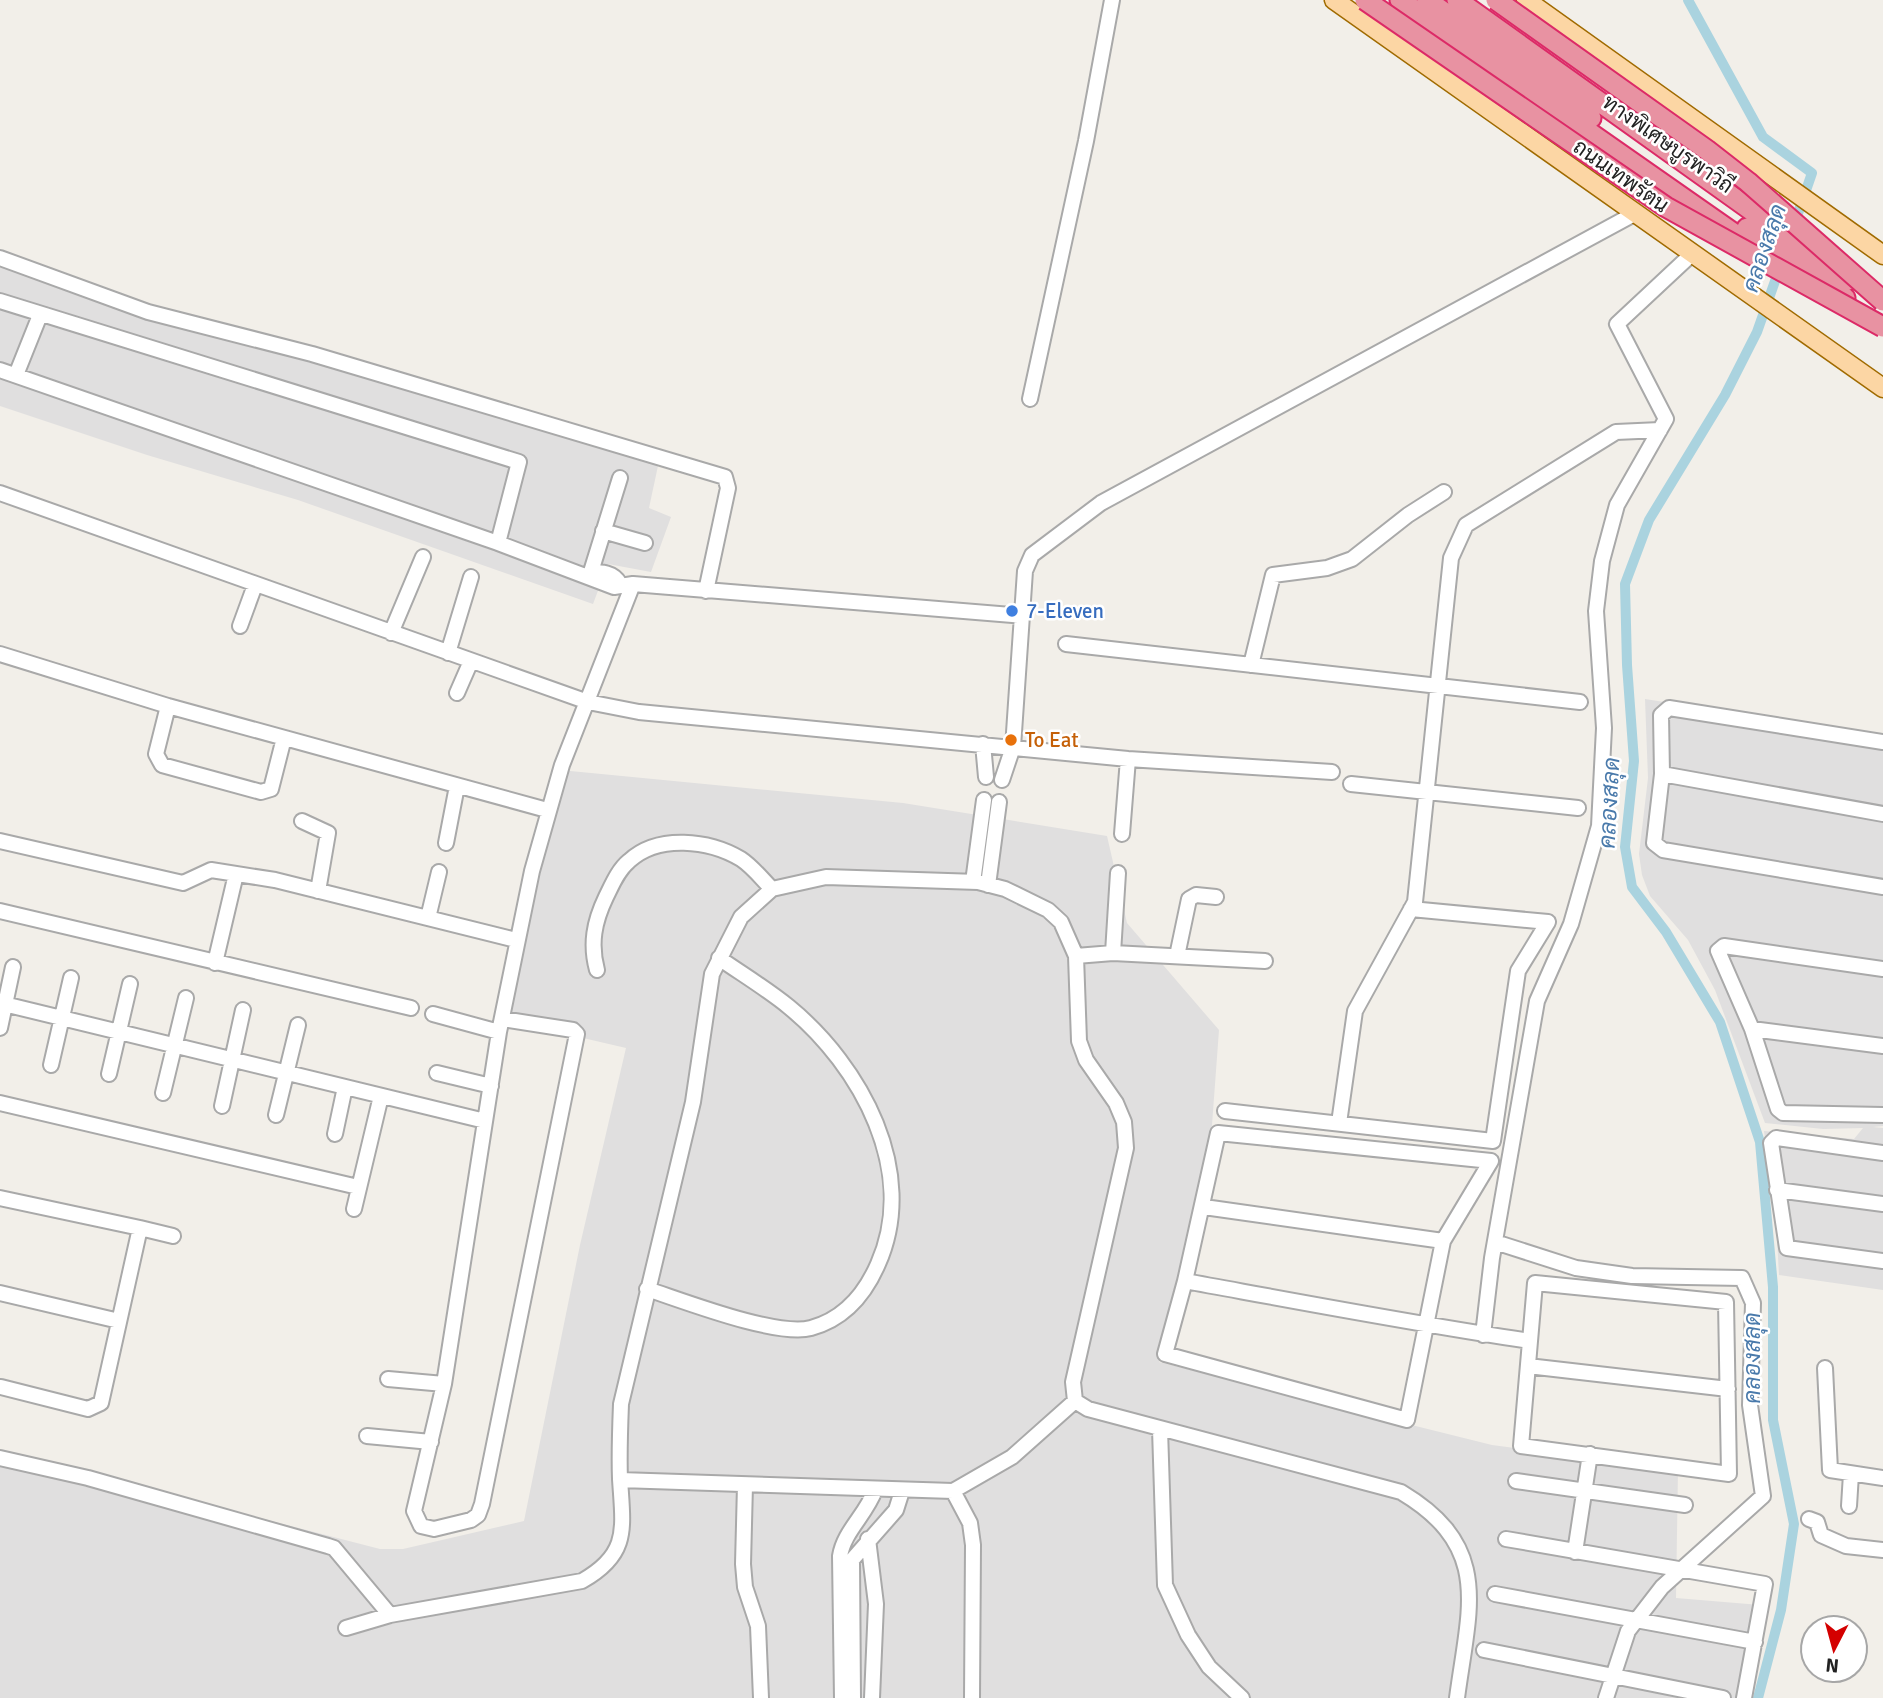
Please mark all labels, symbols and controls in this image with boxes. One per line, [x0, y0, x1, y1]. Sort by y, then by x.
street label: ทางพิเศษบูรพาวิถี [1596, 89, 1739, 200]
street label: ถนนเทพรัตน [1568, 134, 1674, 218]
water label: คลองสลุด [1736, 200, 1794, 296]
place label: 7-Eleven [1026, 598, 1104, 624]
marker: 7-Eleven [1004, 603, 1020, 619]
place label: To Eat [1025, 727, 1079, 753]
marker: To Eat [1003, 732, 1019, 748]
water label: คลองสลุด [1593, 757, 1627, 850]
water label: คลองสลุด [1738, 1312, 1768, 1404]
north arrow [1799, 1614, 1869, 1684]
text: N [1825, 1652, 1840, 1678]

